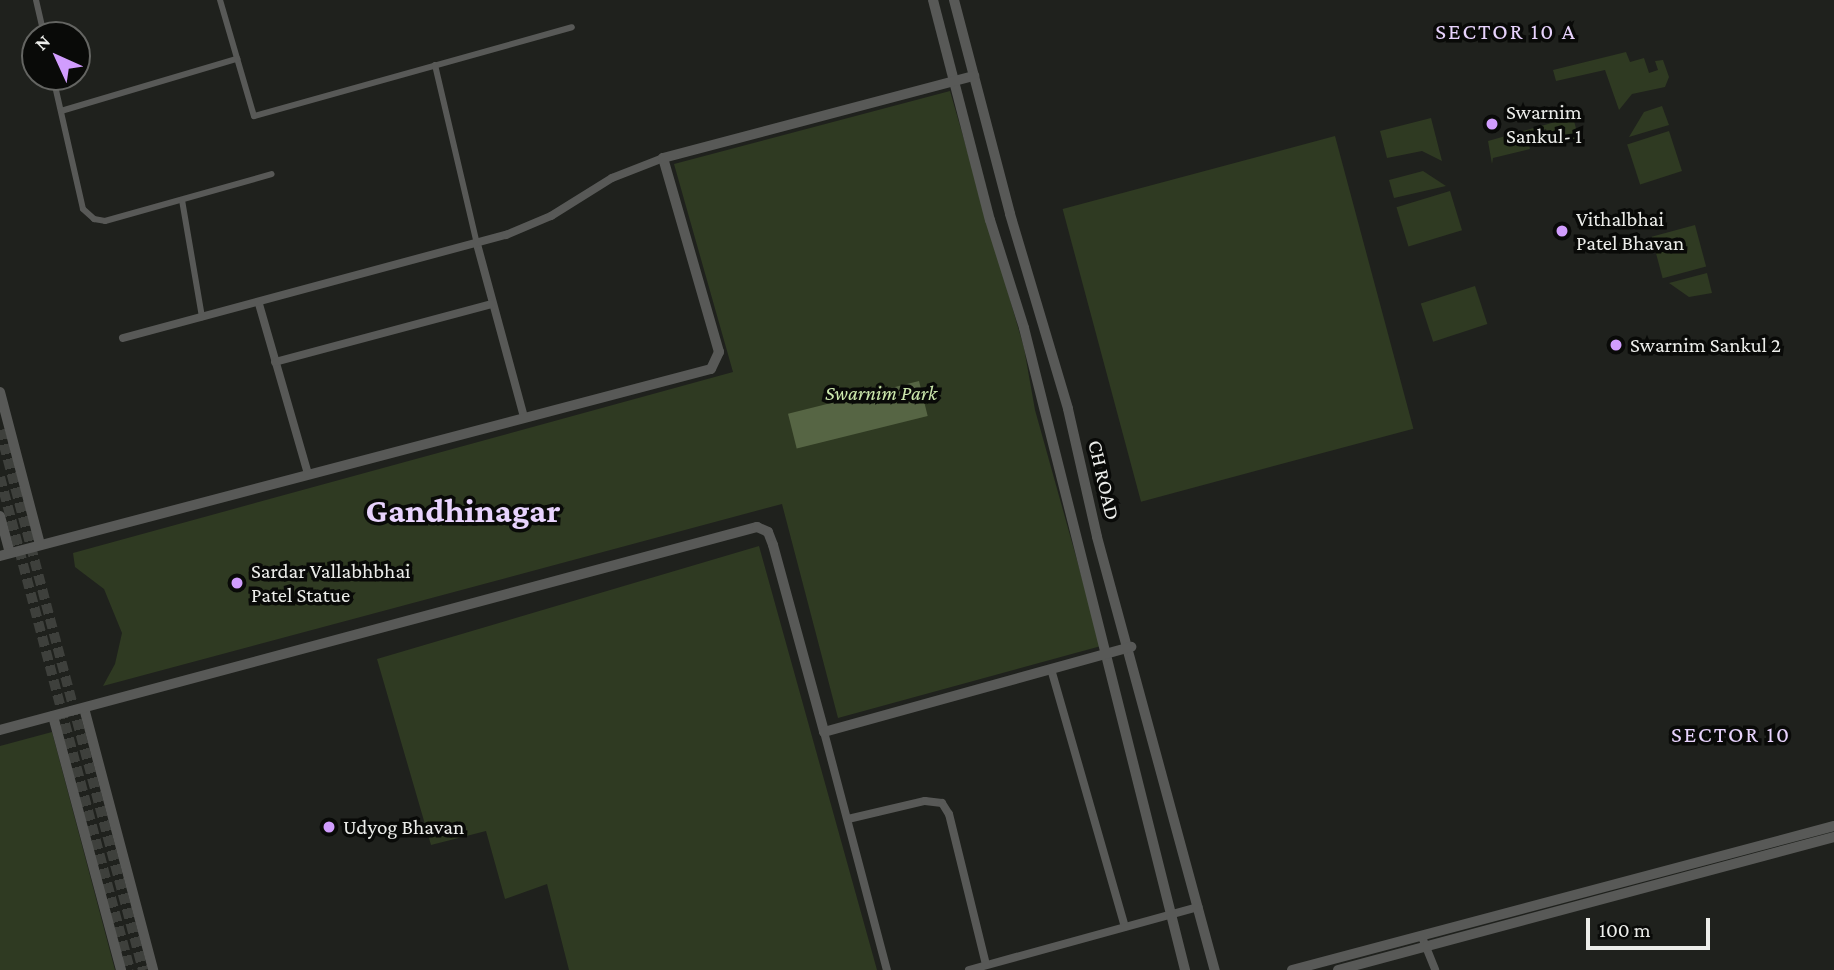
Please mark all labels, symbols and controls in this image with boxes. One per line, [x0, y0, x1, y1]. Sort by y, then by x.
district label: SECTOR 10 A [1437, 17, 1575, 45]
north arrow [21, 21, 91, 91]
text: N [30, 30, 54, 54]
place label: Swarnim Sankul- 1 [1506, 99, 1582, 149]
marker: Swarnim Sankul- 1 [1484, 116, 1500, 132]
place label: Vithalbhai Patel Bhavan [1576, 206, 1684, 256]
marker: Vithalbhai Patel Bhavan [1554, 223, 1570, 239]
place label: Swarnim Sankul 2 [1630, 332, 1781, 358]
marker: Swarnim Sankul 2 [1608, 337, 1624, 353]
park label: Swarnim Park [825, 380, 937, 406]
street label: CH ROAD [1083, 438, 1125, 522]
district label: Gandhinagar [366, 490, 560, 532]
place label: Sardar Vallabhbhai Patel Statue [251, 558, 411, 608]
marker: Sardar Vallabhbhai Patel Statue [229, 575, 245, 591]
district label: SECTOR 10 [1672, 720, 1790, 748]
place label: Udyog Bhavan [343, 814, 464, 840]
marker: Udyog Bhavan [321, 819, 337, 835]
scale bar [1589, 904, 1713, 948]
text: 100 m [1599, 918, 1651, 942]

